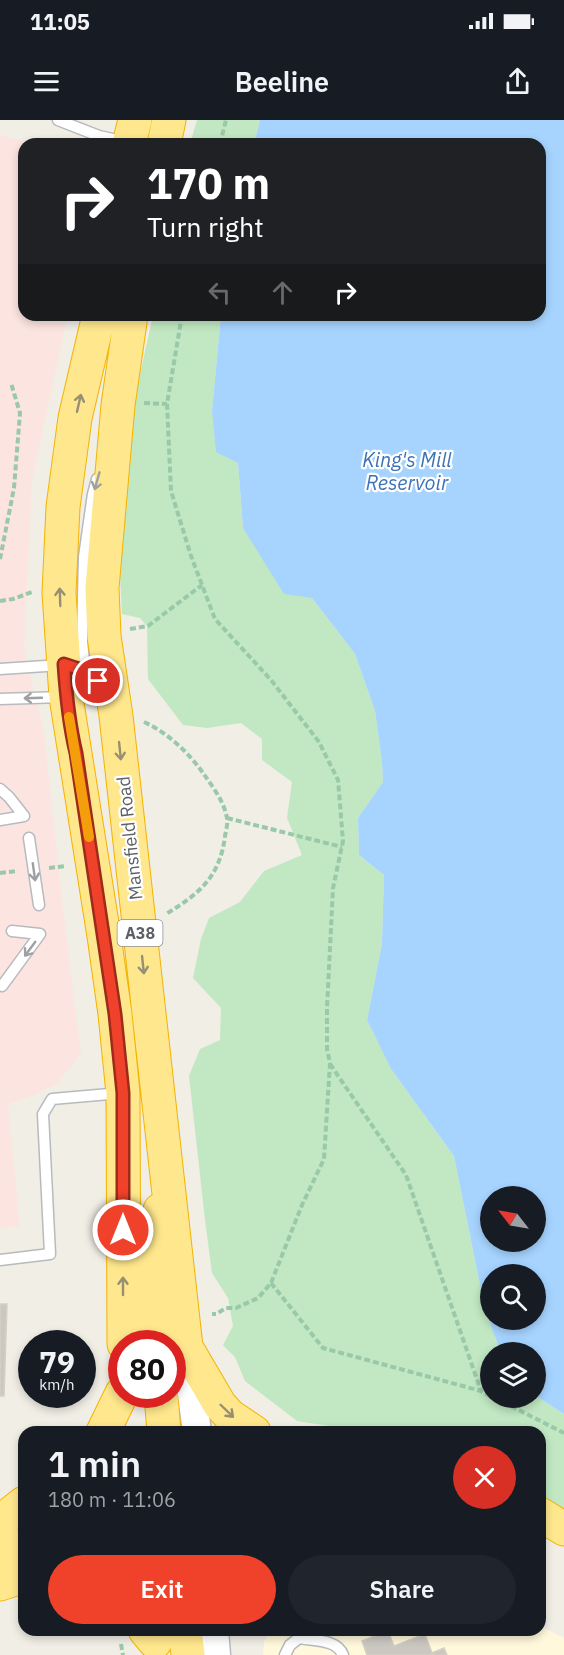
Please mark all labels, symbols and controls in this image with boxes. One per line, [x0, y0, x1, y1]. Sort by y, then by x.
text: 11:05 [30, 7, 90, 36]
text: Beeline [235, 64, 329, 99]
icon: menu [30, 65, 63, 98]
icon: share [501, 65, 534, 98]
text: 170 m [147, 156, 270, 211]
icon: right [48, 162, 126, 240]
text: Turn right [147, 209, 264, 244]
icon: left [203, 276, 236, 309]
icon: ahead [266, 276, 299, 309]
icon: right [329, 276, 362, 309]
one-way arrow [73, 394, 85, 413]
water label: King's Mill Reservoir [362, 446, 452, 496]
one-way arrow [90, 472, 102, 491]
one-way arrow [54, 587, 66, 607]
pin [72, 655, 123, 706]
icon: arrive [81, 664, 114, 697]
one-way arrow [24, 692, 44, 704]
one-way arrow [115, 740, 126, 760]
street label: Mansfield Road [112, 775, 147, 901]
one-way arrow [29, 861, 40, 881]
road number: A38 [118, 920, 162, 946]
one-way arrow [23, 940, 36, 956]
one-way arrow [138, 955, 149, 975]
north arrow [480, 1186, 546, 1252]
map controls [480, 1186, 546, 1408]
position arrow [91, 1198, 155, 1262]
button: search [480, 1264, 546, 1330]
one-way arrow [117, 1276, 129, 1296]
speed limit sign: 80 [108, 1330, 186, 1408]
text: 79 [39, 1342, 75, 1381]
button: layers [480, 1342, 546, 1408]
text: km/h [39, 1375, 75, 1394]
one-way arrow [219, 1404, 234, 1418]
text: 1 min [48, 1440, 141, 1487]
button: close [453, 1446, 516, 1509]
text: 180 m · 11:06 [48, 1486, 176, 1513]
button: Exit [48, 1555, 276, 1624]
button: Share [288, 1555, 516, 1624]

